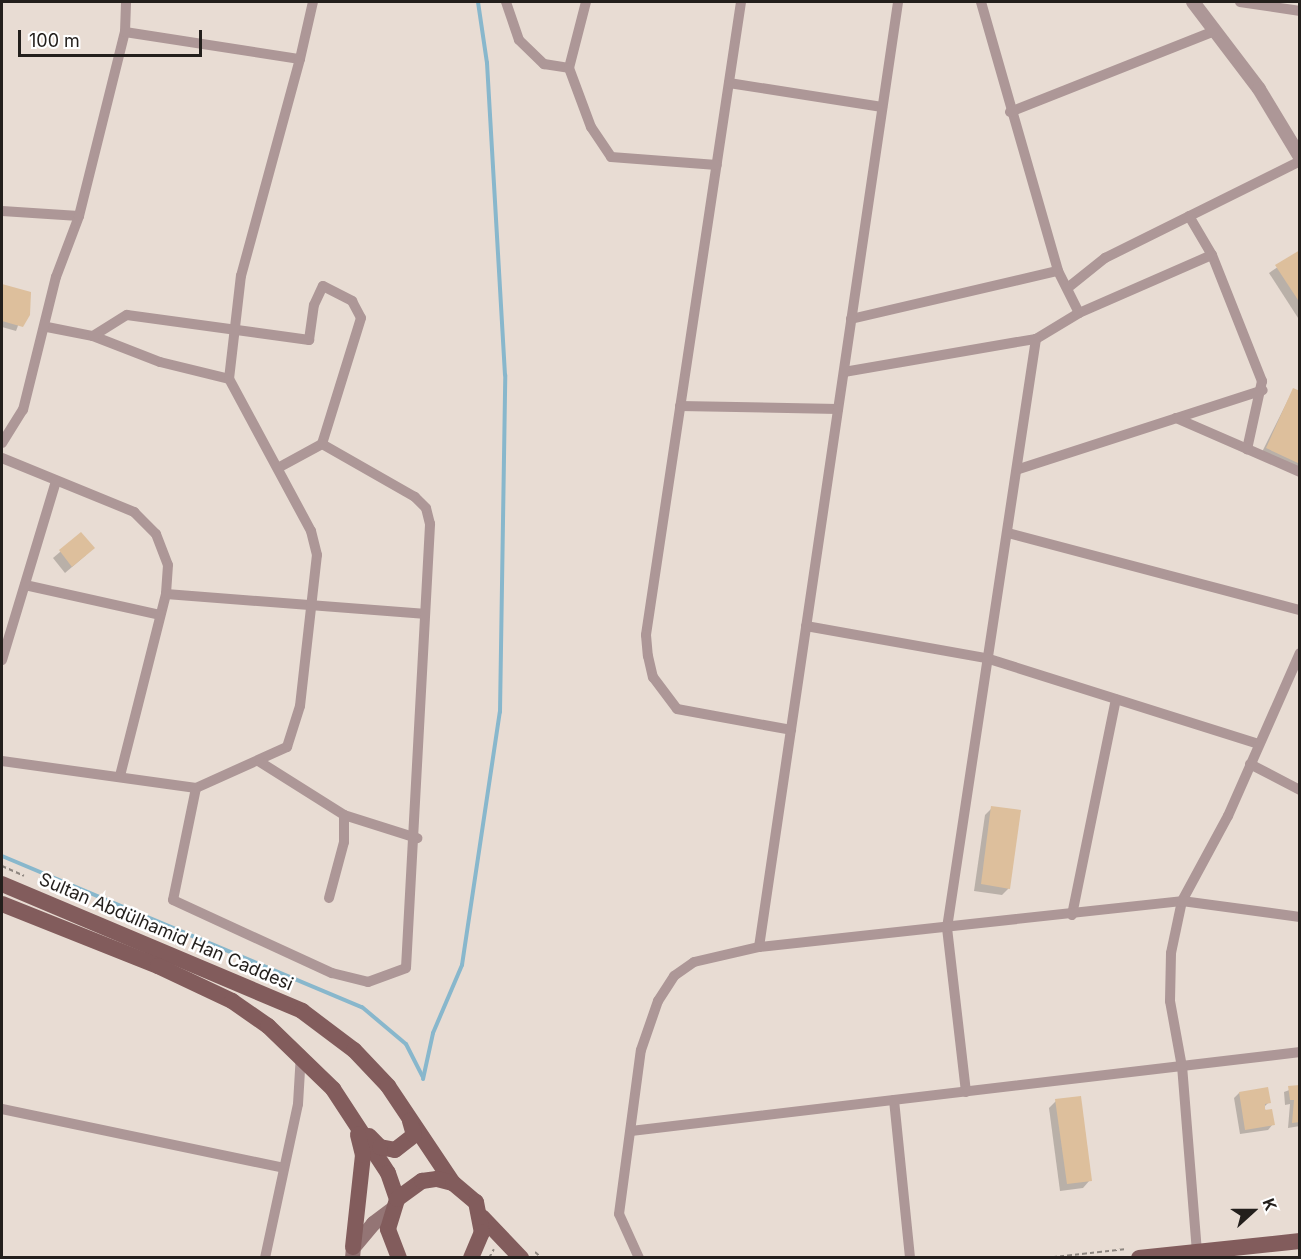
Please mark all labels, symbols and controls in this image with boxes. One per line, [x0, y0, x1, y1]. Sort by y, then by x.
scale bar [21, 18, 206, 56]
text: 100 m [29, 30, 80, 51]
street label: Sultan Abdülhamid Han Caddesi [36, 869, 296, 995]
north arrow [1223, 1181, 1283, 1241]
text: K [1258, 1196, 1281, 1214]

